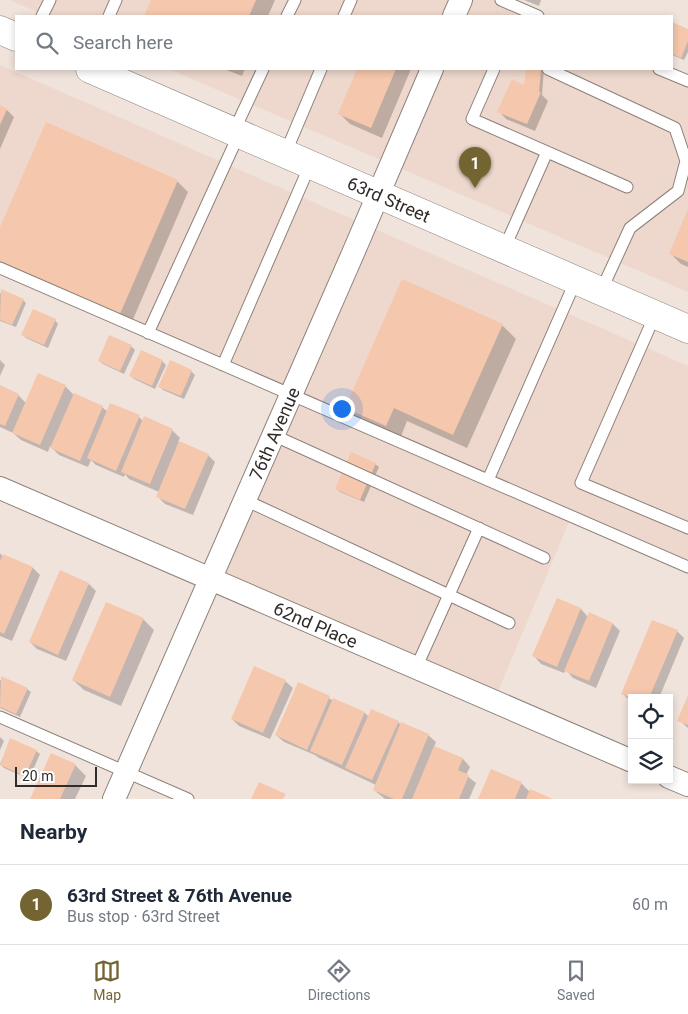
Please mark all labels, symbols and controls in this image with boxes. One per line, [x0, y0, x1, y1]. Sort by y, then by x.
search box [15, 15, 673, 70]
icon: search [33, 29, 61, 57]
text: Search here [73, 31, 173, 54]
pin: 1 [459, 147, 491, 188]
street label: 63rd Street [344, 172, 434, 226]
street label: 76th Avenue [245, 384, 304, 483]
your location [329, 396, 355, 422]
street label: 62nd Place [271, 597, 361, 652]
map controls [628, 694, 673, 784]
button: locate [628, 694, 673, 739]
button: layers [628, 739, 673, 784]
scale bar [15, 764, 98, 787]
text: 20 m [22, 768, 54, 784]
text: Nearby [20, 820, 87, 844]
text: 63rd Street & 76th Avenue [67, 884, 292, 907]
text: 1 [31, 895, 41, 914]
text: 60 m [632, 895, 668, 914]
text: Bus stop · 63rd Street [67, 907, 220, 926]
tab: Map [93, 957, 121, 1003]
tab: Directions [308, 957, 371, 1003]
tab: Saved [557, 957, 595, 1003]

